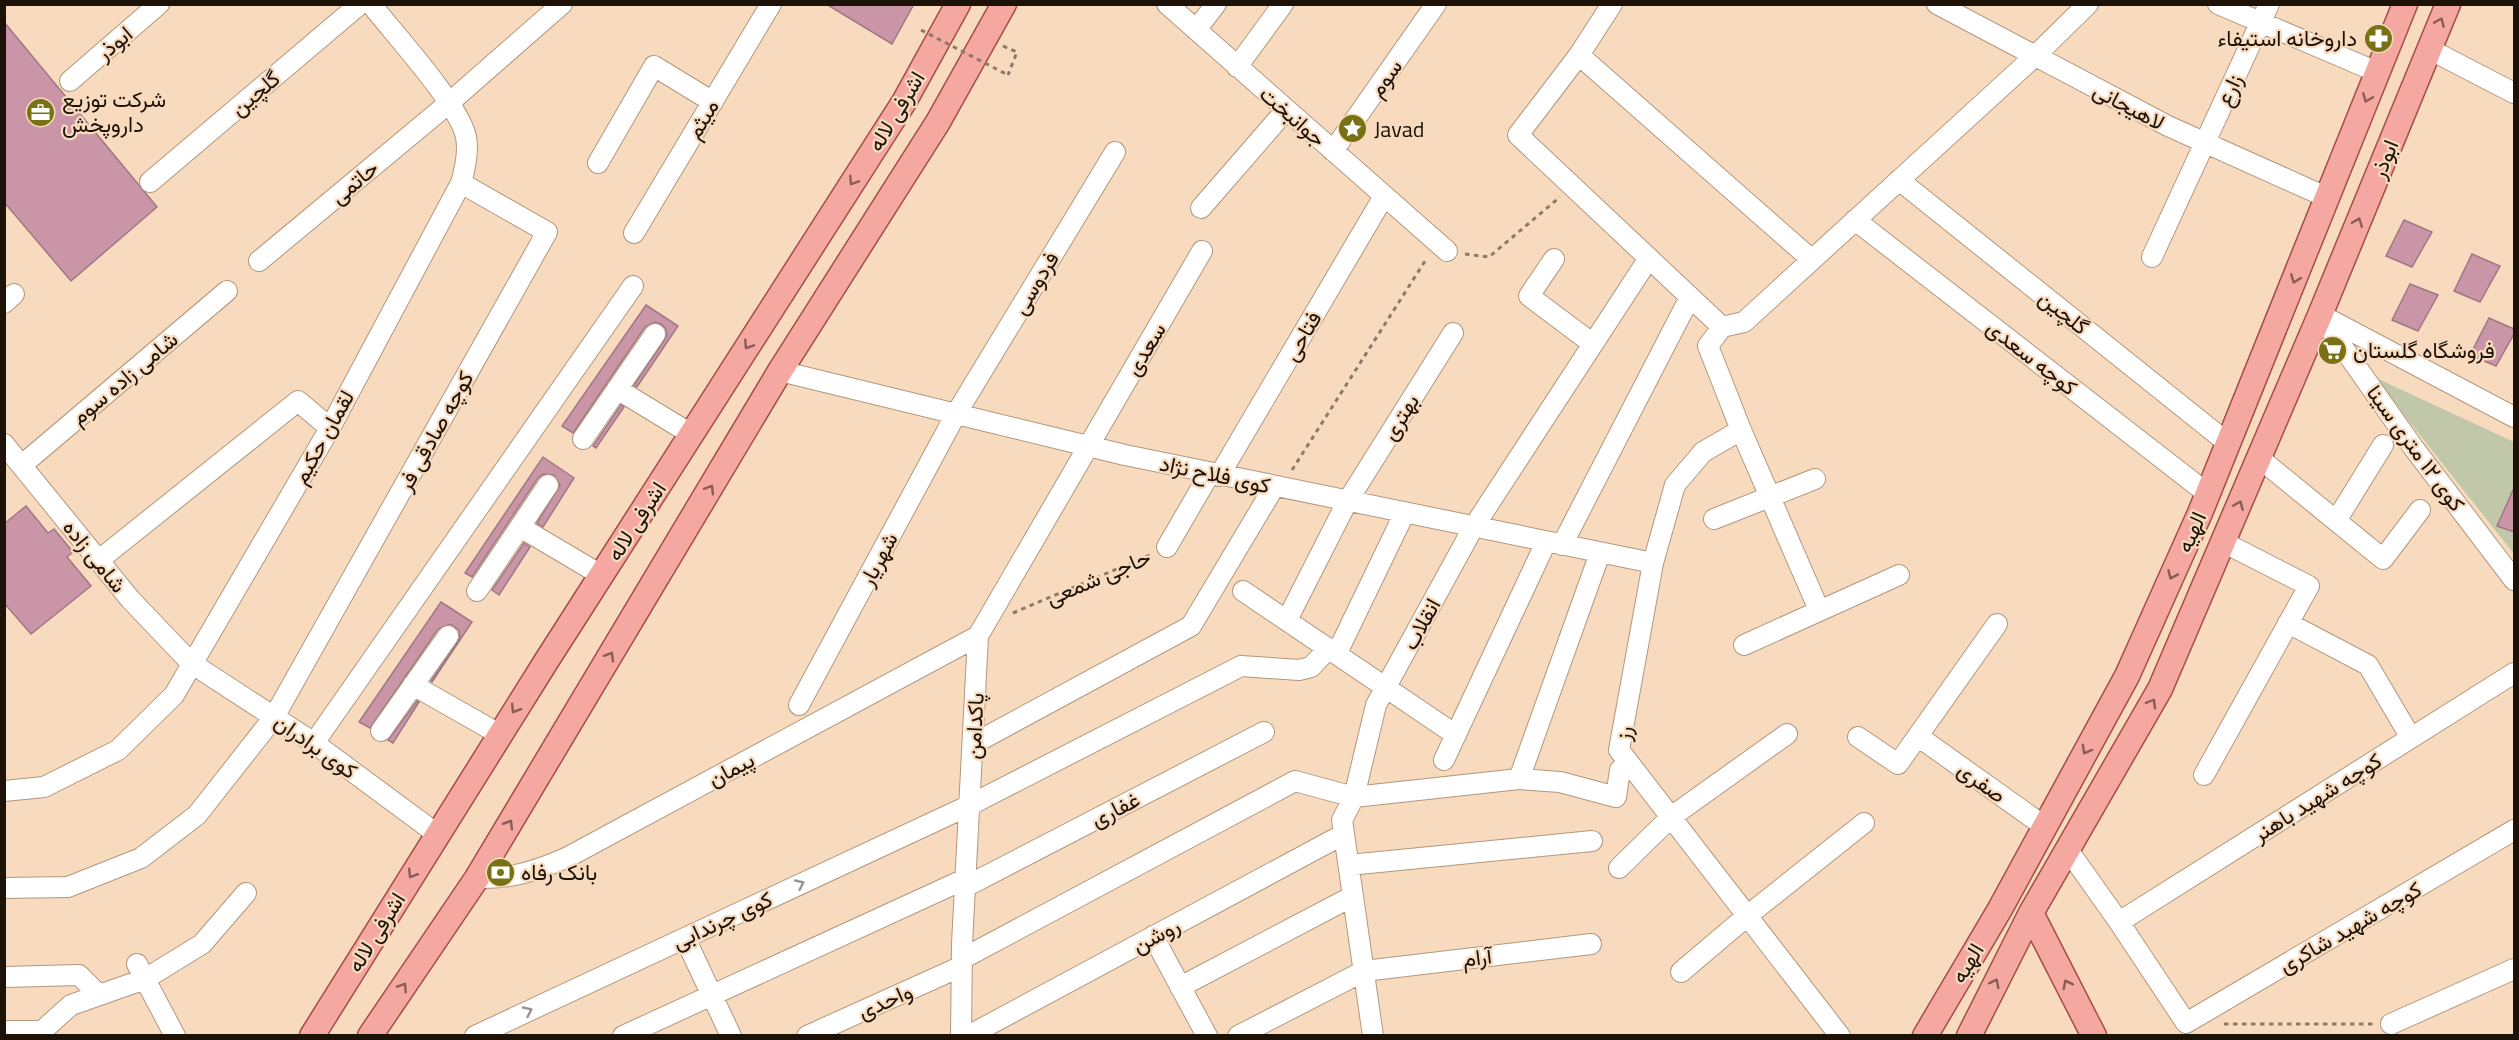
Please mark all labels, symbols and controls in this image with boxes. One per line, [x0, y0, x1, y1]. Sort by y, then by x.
street label: ابوذر [87, 17, 140, 69]
one-way arrow [2433, 17, 2445, 28]
place label: داروخانه استیفاء [2217, 21, 2357, 55]
pharmacy icon: داروخانه استیفاء [2362, 22, 2394, 54]
street label: سوم [1360, 52, 1410, 104]
street label: گلچین [222, 62, 288, 124]
street label: اشرفی لاله [859, 64, 933, 158]
street label: زارع [2207, 68, 2251, 112]
street label: لاهیجانی [2087, 73, 2171, 139]
street label: جوانبخت [1252, 77, 1334, 155]
place label: شرکت توزیع داروپخش [62, 82, 166, 141]
one-way arrow [2362, 91, 2374, 102]
street label: میثم [677, 92, 727, 146]
office icon: شرکت توزیع داروپخش [25, 96, 57, 128]
place label: Javad [1374, 112, 1424, 146]
place icon: Javad [1337, 113, 1369, 145]
street label: ابوذر [2360, 134, 2407, 185]
street label: حاتمی [322, 151, 386, 213]
one-way arrow [849, 174, 860, 185]
one-way arrow [2351, 217, 2363, 228]
street label: فردوسی [1003, 245, 1067, 321]
one-way arrow [2290, 273, 2302, 284]
street label: گلچین [2031, 281, 2097, 343]
street label: فتاحی [1274, 304, 1330, 368]
street label: کوچه سعدی [1979, 310, 2085, 404]
street label: سعدی [1116, 316, 1174, 382]
street label: شامی زاده سوم [63, 323, 185, 433]
place label: فروشگاه گلستان [2353, 333, 2495, 367]
supermarket icon: فروشگاه گلستان [2316, 334, 2348, 366]
one-way arrow [744, 339, 755, 350]
street label: کوچه صادقی فر [387, 364, 482, 498]
street label: کوی ۱۲ متری سینا [2358, 377, 2474, 519]
street label: لقمان حکیم [283, 384, 363, 490]
street label: بهتری [1373, 387, 1427, 447]
street label: کوی فلاح نژاد [1157, 446, 1274, 502]
street label: اشرفی لاله [598, 474, 674, 568]
one-way arrow [702, 485, 714, 495]
one-way arrow [2231, 501, 2243, 512]
street label: الهیه [2167, 506, 2215, 558]
street label: شامی زاده [55, 512, 135, 600]
street label: شهریار [849, 526, 906, 593]
street label: حاجی شمعی [1040, 540, 1156, 614]
one-way arrow [2167, 569, 2179, 580]
street label: انقلاب [1393, 592, 1449, 656]
one-way arrow [602, 652, 614, 662]
street label: پاکدامن [955, 692, 993, 760]
one-way arrow [2144, 699, 2156, 709]
one-way arrow [511, 703, 523, 713]
street label: کوی برادران [267, 705, 365, 787]
street label: رز [1605, 723, 1641, 744]
street label: پیمان [701, 743, 761, 795]
one-way arrow [2082, 744, 2093, 754]
street label: کوچه شهید باهنر [2245, 744, 2388, 851]
street label: صفری [1950, 753, 2014, 811]
street label: غفاری [1084, 782, 1146, 836]
one-way arrow [502, 820, 514, 830]
place label: بانک رفاه [521, 855, 597, 889]
bank icon: بانک رفاه [484, 856, 516, 888]
one-way arrow [408, 868, 419, 879]
street label: کوچه شهید شاکری [2272, 872, 2428, 982]
one-way arrow [793, 879, 804, 891]
street label: کوی چرندابی [666, 882, 778, 958]
street label: اشرفی لاله [338, 885, 414, 979]
street label: روشن [1126, 908, 1186, 962]
street label: الهیه [1942, 936, 1992, 990]
street label: آرام [1460, 938, 1495, 976]
street label: واحدی [852, 974, 918, 1028]
one-way arrow [1988, 979, 1999, 989]
one-way arrow [2063, 979, 2075, 990]
one-way arrow [396, 983, 407, 994]
one-way arrow [521, 1006, 532, 1018]

